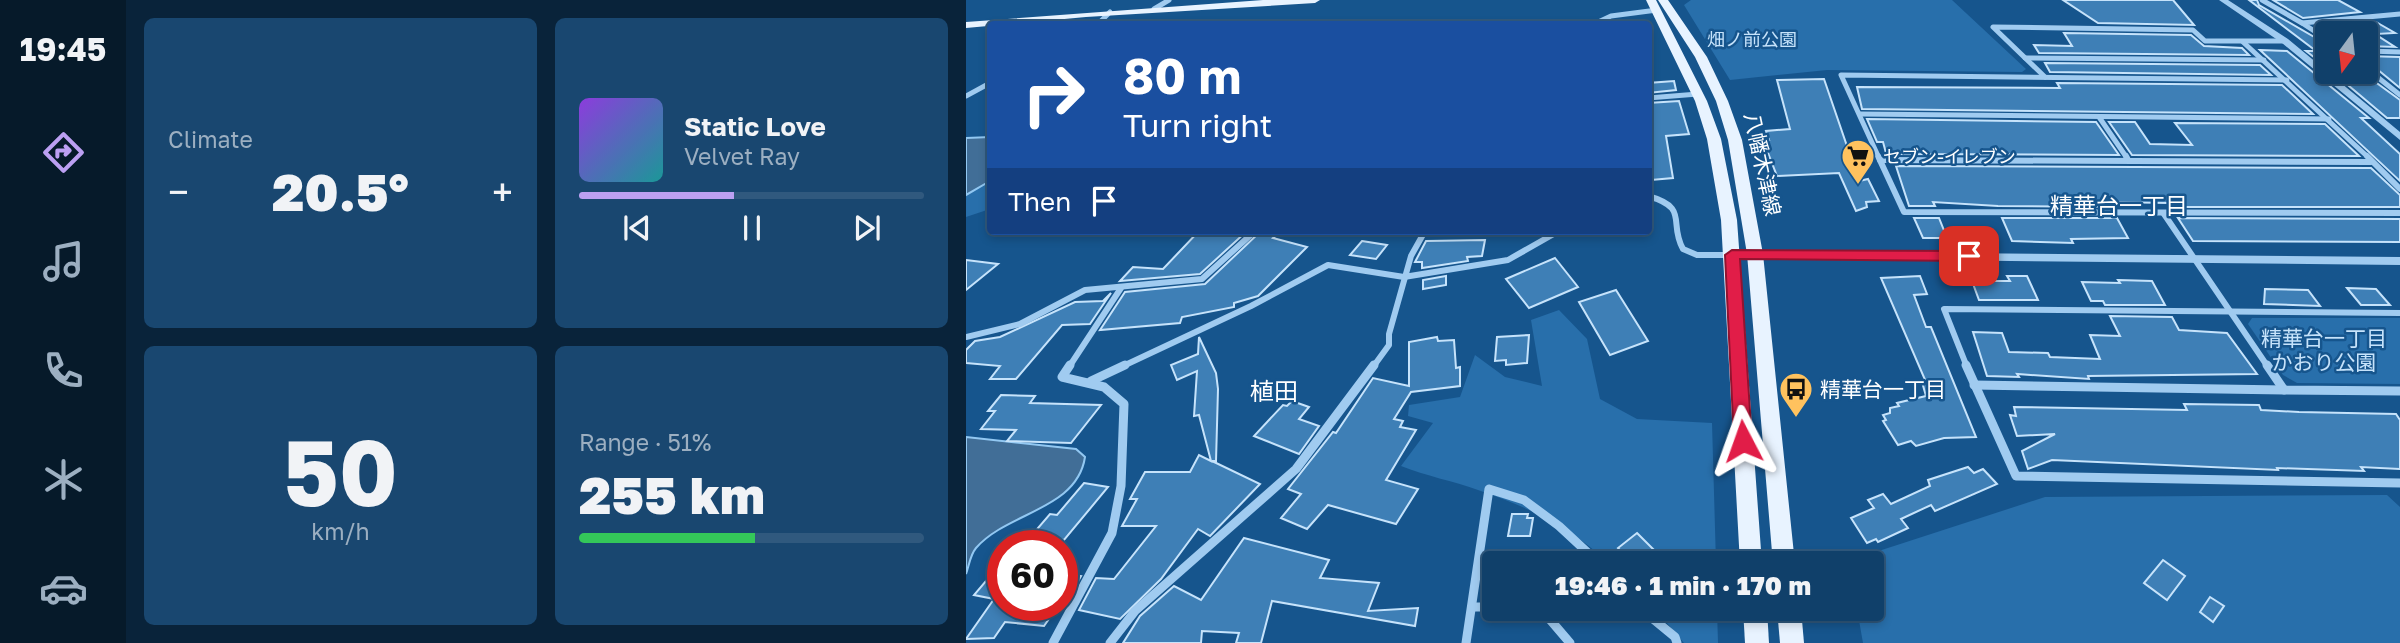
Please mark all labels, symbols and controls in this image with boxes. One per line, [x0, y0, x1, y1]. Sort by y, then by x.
north arrow [2315, 21, 2378, 84]
map controls [2315, 21, 2378, 84]
park label: 畑ノ前公園 [1707, 28, 1797, 50]
text: 19:45 [20, 30, 106, 68]
text: 80 m [1123, 46, 1241, 105]
icon: right [1008, 49, 1099, 140]
text: Turn right [1123, 106, 1272, 144]
street label: 八幡木津線 [1739, 110, 1787, 218]
text: Static Love [684, 111, 826, 142]
text: Climate [168, 125, 253, 153]
icon: directions [39, 128, 88, 177]
supermarket icon: セブン-イレブン [1839, 137, 1877, 186]
text: Velvet Ray [684, 142, 800, 170]
place label: セブン-イレブン [1883, 145, 2016, 167]
text: 20.5° [272, 160, 409, 222]
text: − [168, 169, 189, 214]
text: + [492, 169, 513, 214]
icon: arrive [1085, 182, 1123, 220]
text: Then [1008, 186, 1071, 217]
district label: 精華台一丁目 [2050, 191, 2188, 219]
icon: previous [618, 209, 656, 247]
icon: pause [733, 209, 771, 247]
icon: next [848, 209, 886, 247]
pin [1939, 226, 1999, 286]
icon: music [39, 237, 88, 286]
icon: arrive [1950, 237, 1988, 275]
park label: 精華台一丁目 かおり公園 [2261, 325, 2387, 375]
icon: phone [39, 346, 88, 395]
bus stop icon: 精華台一丁目 [1777, 370, 1815, 419]
district label: 植田 [1250, 376, 1298, 405]
place label: 精華台一丁目 [1820, 376, 1946, 402]
position arrow [1706, 404, 1780, 478]
text: 50 [283, 417, 398, 526]
text: Range · 51% [579, 428, 711, 456]
icon: climate [39, 455, 88, 504]
text: 255 km [579, 463, 765, 525]
text: km/h [311, 517, 370, 545]
speed limit sign: 60 [987, 530, 1078, 621]
icon: car [39, 564, 88, 613]
text: 19:46 · 1 min · 170 m [1555, 570, 1811, 601]

